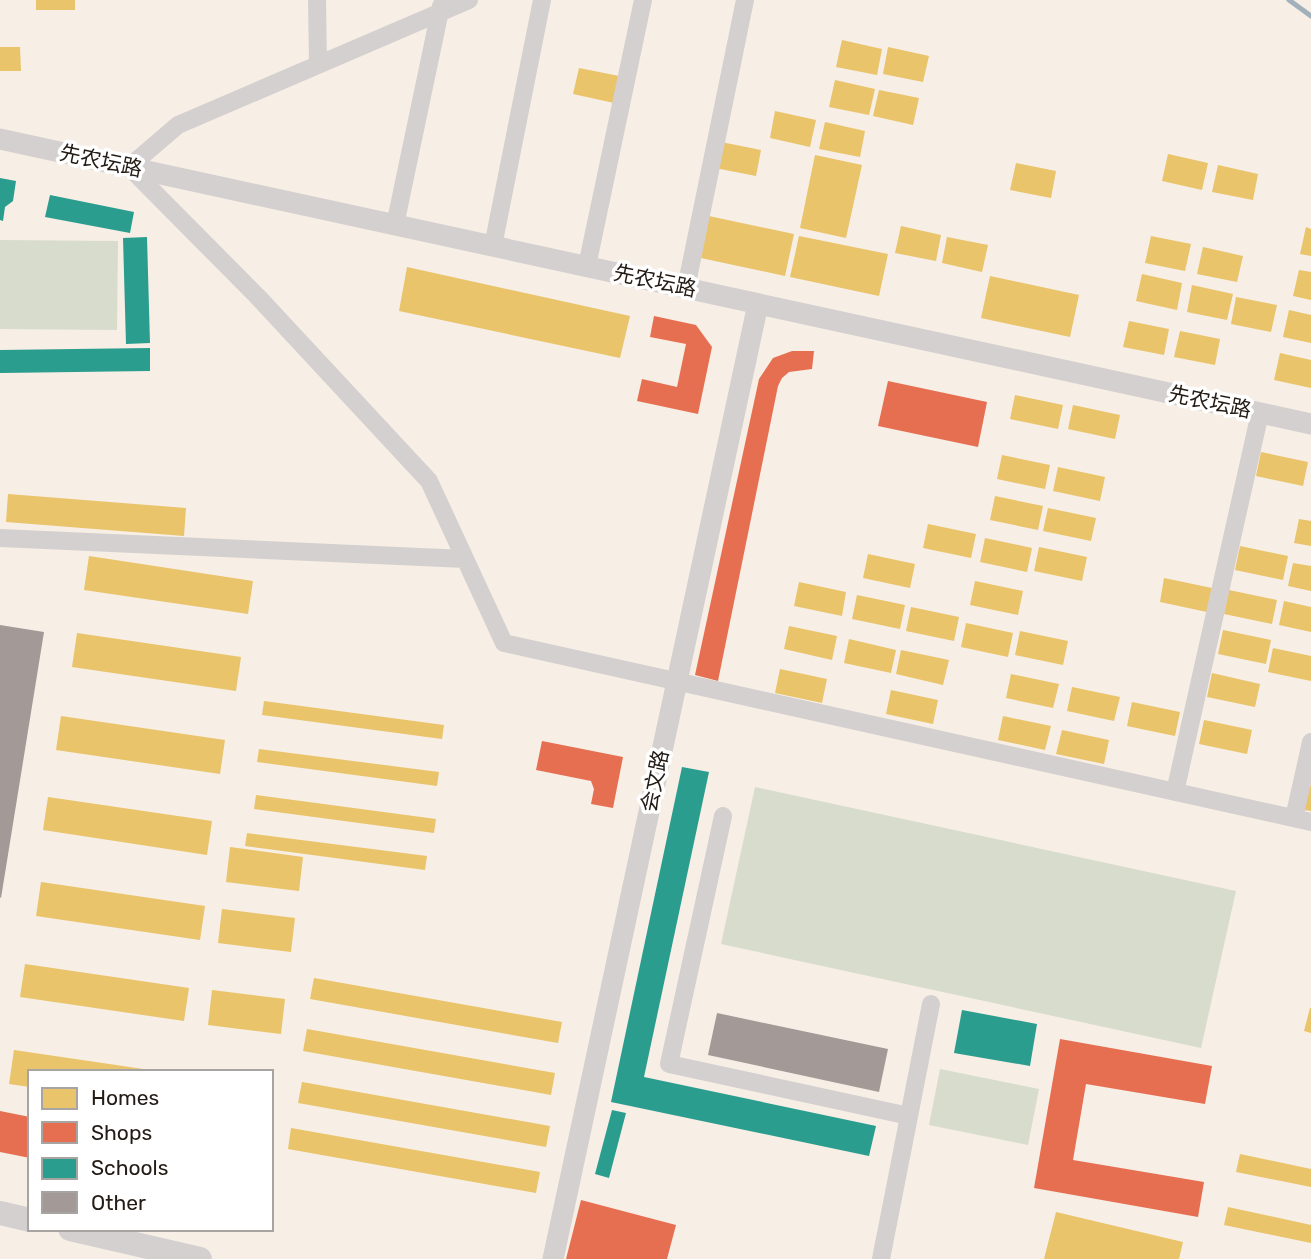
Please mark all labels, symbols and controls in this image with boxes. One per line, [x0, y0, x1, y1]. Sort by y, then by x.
street label: 先农坛路 [57, 140, 145, 181]
street label: 先农坛路 [611, 260, 699, 301]
street label: 先农坛路 [1166, 381, 1254, 422]
street label: 会文路 [636, 747, 673, 814]
legend [28, 1070, 273, 1231]
text: Homes [91, 1085, 159, 1110]
text: Shops [91, 1120, 152, 1145]
text: Schools [91, 1155, 168, 1180]
text: Other [91, 1190, 146, 1215]

